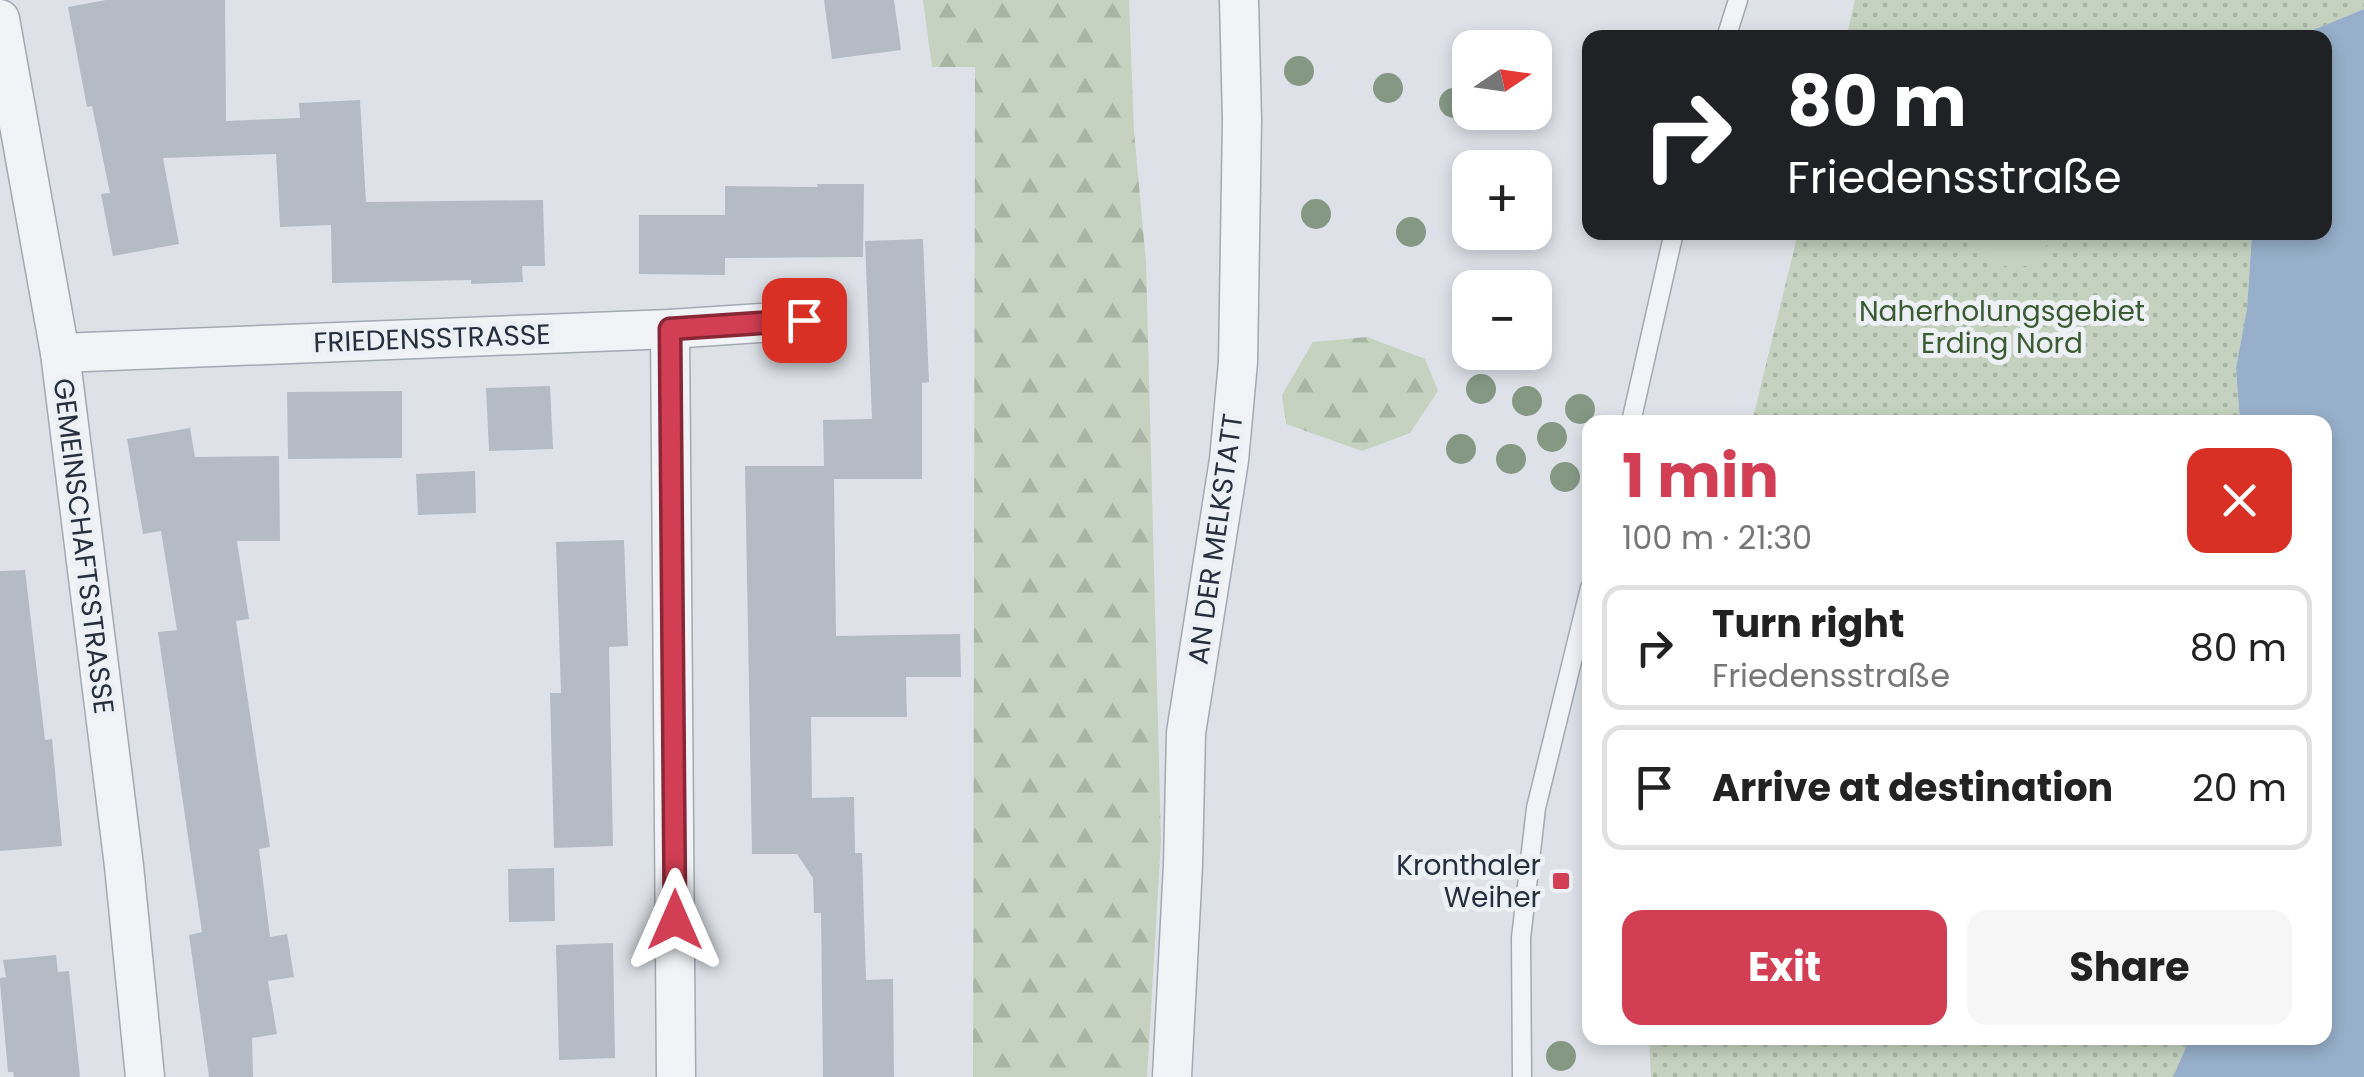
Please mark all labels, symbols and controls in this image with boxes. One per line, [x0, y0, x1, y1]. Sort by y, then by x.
north arrow [1452, 30, 1552, 130]
map controls [1452, 30, 1552, 370]
text: 80 m [1787, 52, 1967, 151]
icon: right [1622, 70, 1752, 200]
text: Friedensstraße [1787, 146, 2122, 209]
button: + [1452, 150, 1552, 250]
button: − [1452, 270, 1552, 370]
pin [762, 278, 847, 363]
park label: Naherholungsgebiet Erding Nord [1859, 292, 2145, 363]
icon: arrive [777, 293, 832, 348]
street label: FRIEDENSSTRASSE [313, 315, 551, 362]
street label: GEMEINSCHAFTSSTRASSE [44, 376, 123, 716]
street label: AN DER MELKSTATT [1179, 411, 1252, 667]
text: 1 min [1622, 434, 1779, 518]
button: close [2187, 448, 2292, 553]
text: 100 m · 21:30 [1622, 515, 1812, 560]
text: Turn right [1712, 597, 1904, 650]
icon: right [1627, 620, 1682, 675]
text: 80 m [2190, 621, 2287, 674]
text: Friedensstraße [1712, 653, 1950, 698]
icon: arrive [1627, 760, 1682, 815]
text: Arrive at destination [1712, 761, 2113, 814]
text: 20 m [2192, 761, 2287, 814]
place label: Kronthaler Weiher [1396, 846, 1541, 917]
position arrow [623, 868, 727, 972]
marker: Kronthaler Weiher [1550, 870, 1572, 892]
button: Exit [1622, 910, 1947, 1025]
button: Share [1967, 910, 2292, 1025]

